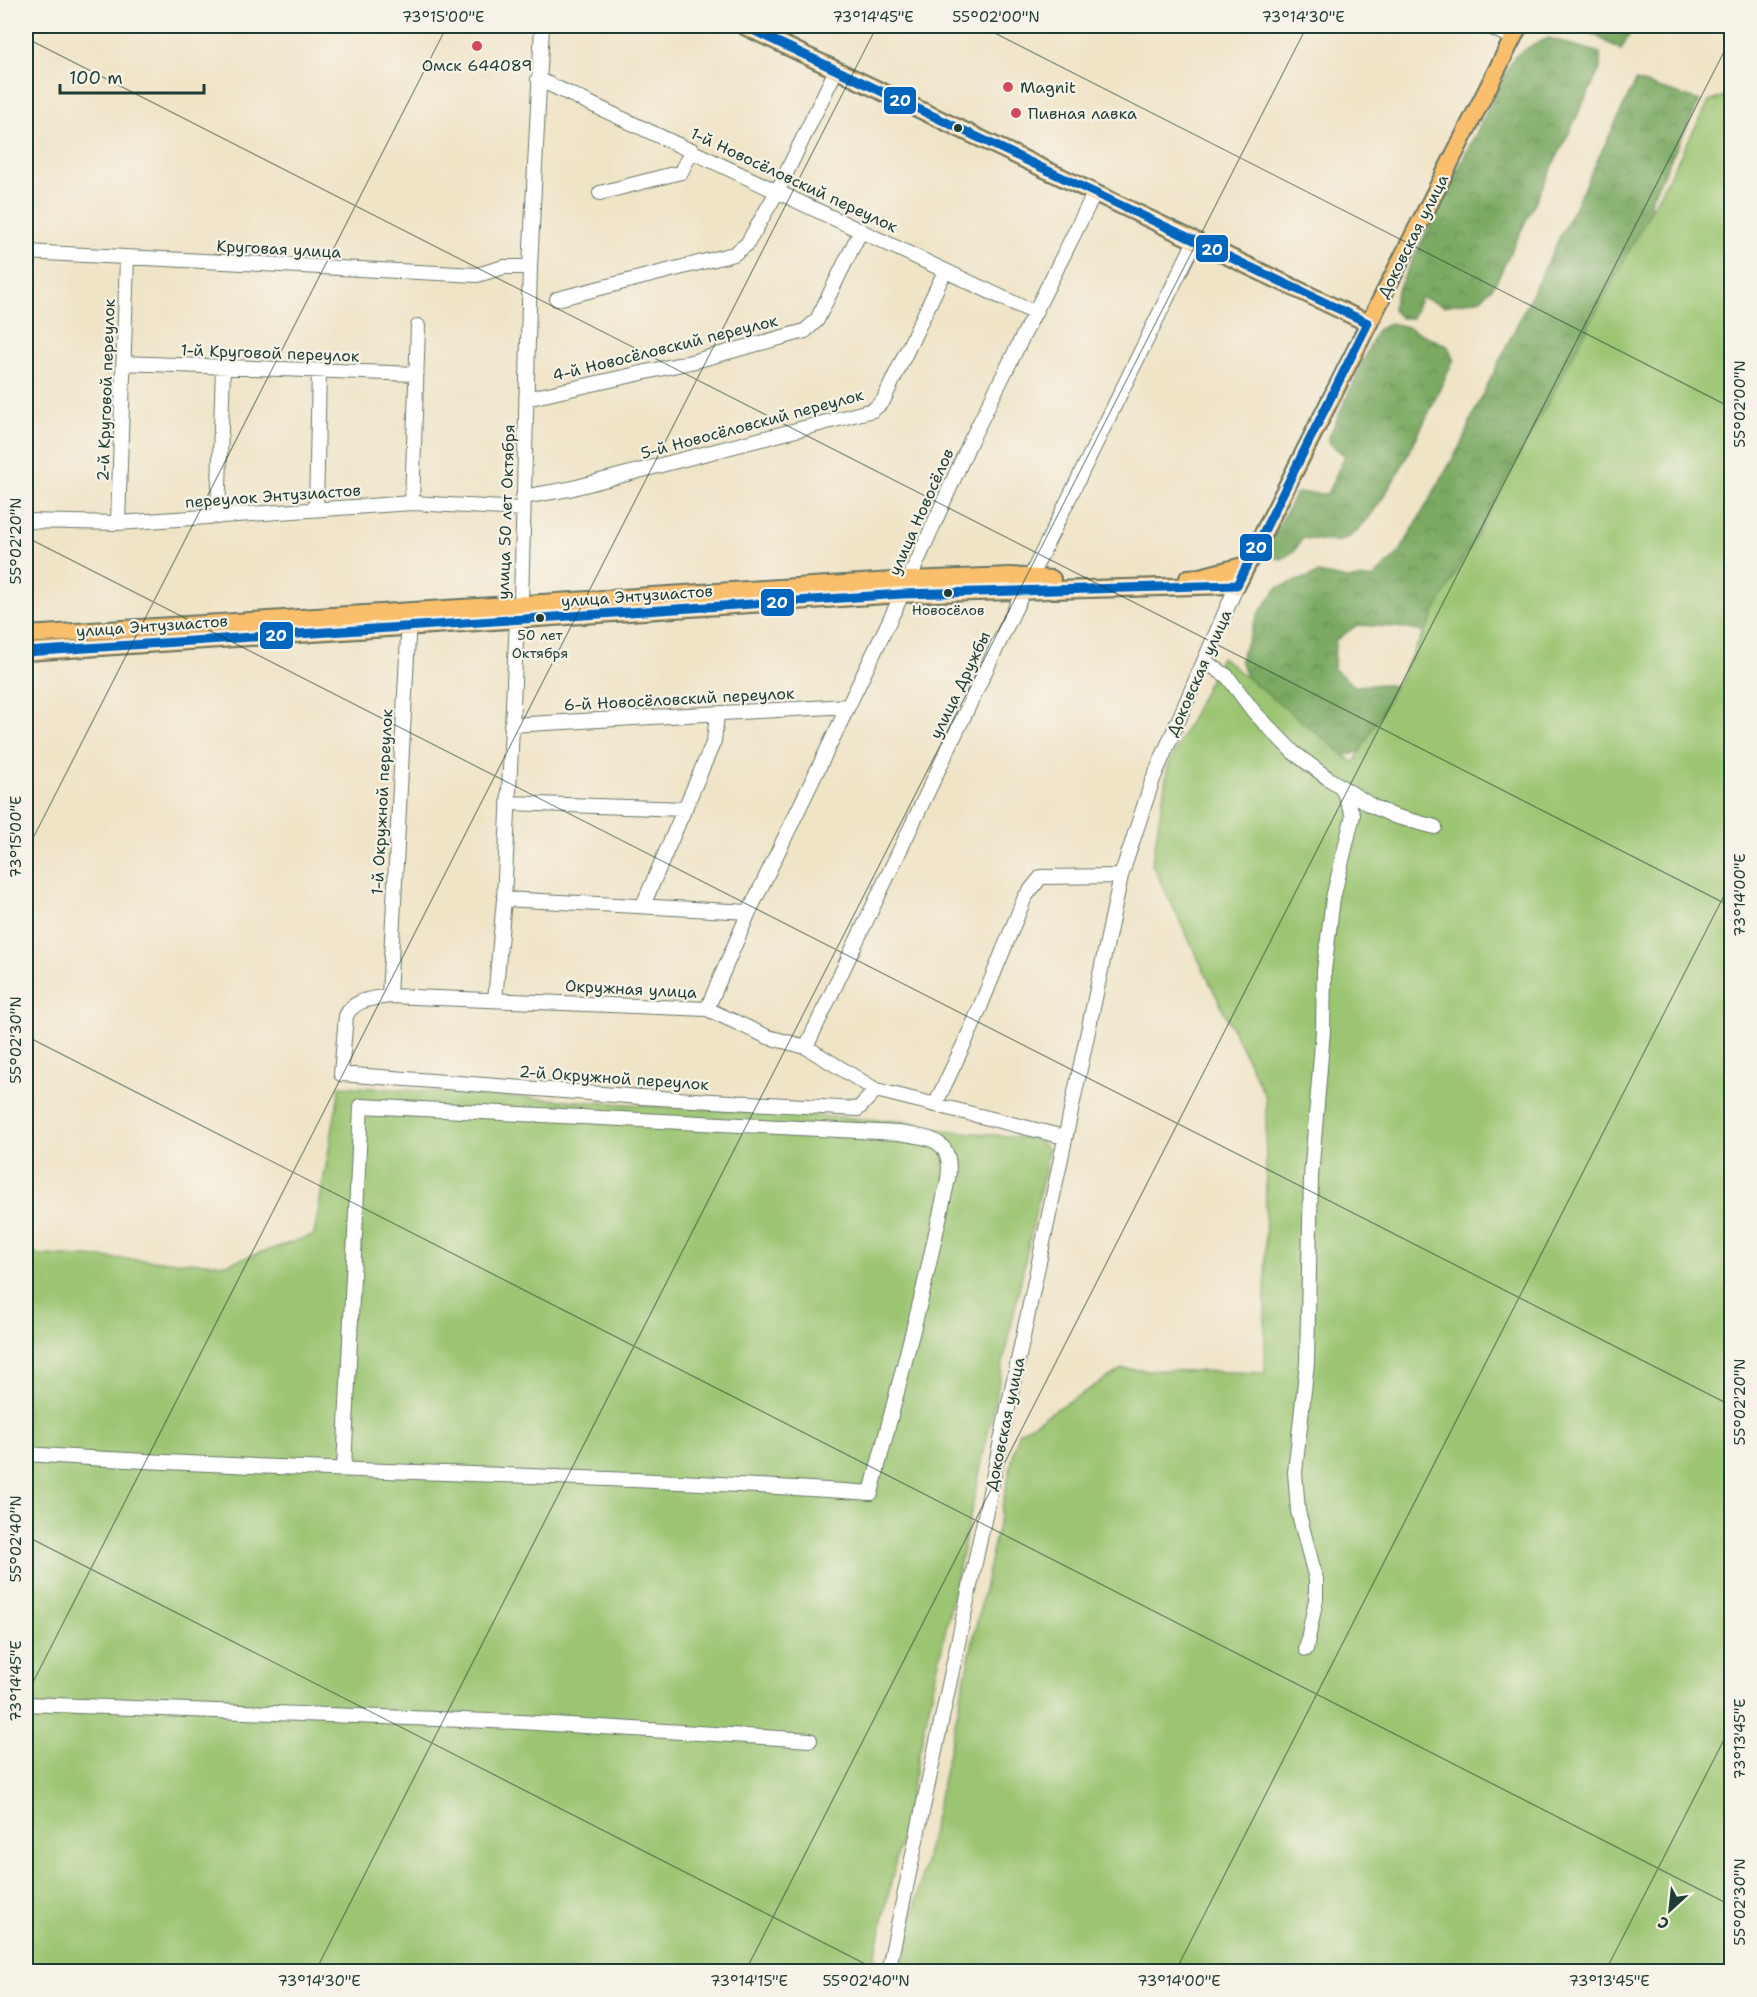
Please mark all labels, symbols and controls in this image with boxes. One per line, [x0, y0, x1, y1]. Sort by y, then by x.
text: 73°15'00"E [402, 7, 484, 27]
text: 73°14'45"E [832, 7, 914, 27]
text: 55°02'00"N [952, 7, 1040, 27]
text: 73°14'30"E [1261, 7, 1345, 27]
marker: Омск 644089 [470, 39, 484, 53]
place label: Омск 644089 [422, 55, 532, 76]
scale bar [60, 57, 204, 95]
text: 100 m [69, 66, 123, 90]
place label: Magnit [1020, 77, 1076, 98]
marker: Magnit [1001, 80, 1015, 94]
line badge: 20 [883, 86, 917, 115]
text: 20 [889, 90, 911, 111]
place label: Пивная лавка [1028, 103, 1137, 124]
marker: Пивная лавка [1009, 106, 1023, 120]
unlabelled marker [952, 122, 964, 134]
street label: 1-й Новосёловский переулок [687, 123, 901, 238]
street label: Доковская улица [1373, 170, 1453, 301]
line badge: 20 [1195, 234, 1229, 263]
street label: Круговая улица [216, 235, 342, 263]
text: 20 [1201, 239, 1223, 260]
street label: 2-й Круговой переулок [92, 298, 120, 482]
street label: 4-й Новосёловский переулок [550, 310, 780, 386]
street label: 1-й Круговой переулок [180, 339, 360, 367]
text: 55°02'00"N [1730, 360, 1750, 448]
street label: 5-й Новосёловский переулок [638, 384, 866, 464]
street label: улица 50 лет Октября [492, 424, 520, 600]
street label: улица Новосёлов [884, 445, 958, 579]
street label: переулок Энтузиастов [184, 479, 362, 513]
text: 55°02'20"N [6, 497, 26, 585]
line badge: 20 [1239, 533, 1273, 562]
text: 20 [1245, 537, 1267, 558]
street label: улица Энтузиастов [560, 580, 714, 612]
marker: Новосёлов [942, 587, 954, 599]
line badge: 20 [760, 588, 795, 617]
text: 20 [766, 592, 788, 613]
place label: Новосёлов [912, 601, 984, 619]
street label: Доковская улица [1162, 606, 1236, 740]
street label: улица Энтузиастов [75, 610, 229, 642]
marker: 50 лет Октября [534, 612, 546, 624]
line badge: 20 [259, 621, 294, 650]
text: 20 [265, 625, 287, 646]
place label: 50 лет Октября [512, 626, 568, 662]
street label: улица Дружбы [925, 628, 995, 742]
street label: 6-й Новосёловский переулок [563, 682, 795, 716]
street label: 1-й Окружной переулок [367, 708, 397, 895]
text: 73°15'00"E [6, 796, 26, 878]
text: 73°14'00"E [1730, 853, 1750, 937]
street label: Окружная улица [564, 975, 698, 1003]
text: 55°02'30"N [6, 996, 26, 1084]
street label: 2-й Окружной переулок [519, 1061, 710, 1095]
street label: Доковская улица [981, 1355, 1029, 1493]
text: 55°02'20"N [1730, 1358, 1750, 1446]
text: 55°02'40"N [6, 1495, 26, 1583]
text: 73°14'45"E [6, 1640, 26, 1722]
text: 73°13'45"E [1730, 1698, 1750, 1780]
text: 55°02'30"N [1730, 1858, 1750, 1946]
north arrow [1640, 1880, 1700, 1940]
text: С [1654, 1911, 1673, 1935]
text: 73°14'30"E [277, 1971, 361, 1991]
text: 73°14'15"E [710, 1971, 788, 1991]
text: 55°02'40"N [822, 1971, 910, 1991]
text: 73°14'00"E [1137, 1971, 1221, 1991]
text: 73°13'45"E [1568, 1971, 1650, 1991]

